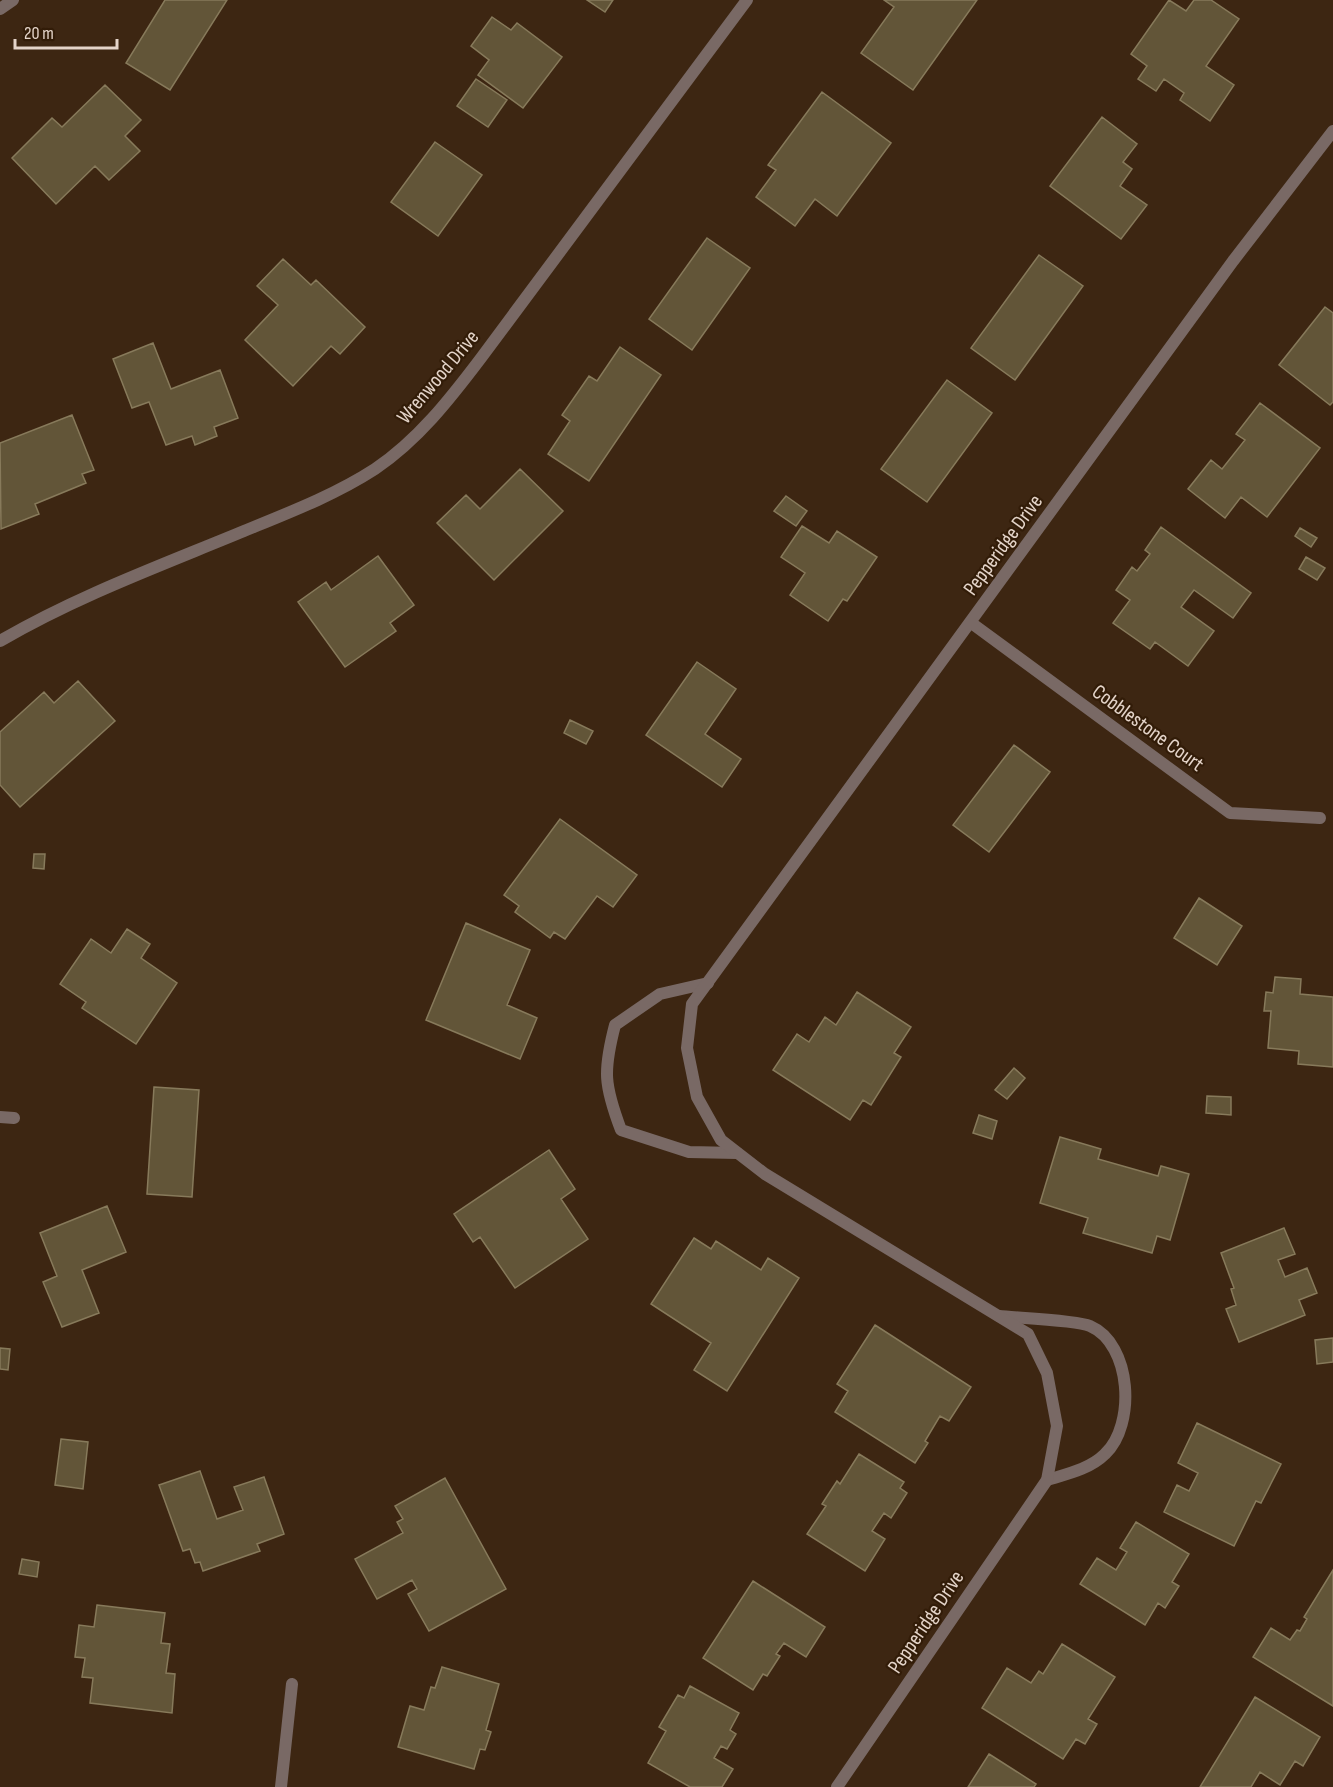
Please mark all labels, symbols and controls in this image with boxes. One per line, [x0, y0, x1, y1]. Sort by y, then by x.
scale bar [15, 12, 117, 50]
text: 20 m [24, 23, 54, 44]
street label: Wrenwood Drive [392, 325, 484, 429]
street label: Pepperidge Drive [958, 490, 1048, 600]
street label: Cobblestone Court [1087, 679, 1209, 777]
street label: Pepperidge Drive [882, 1566, 970, 1678]

